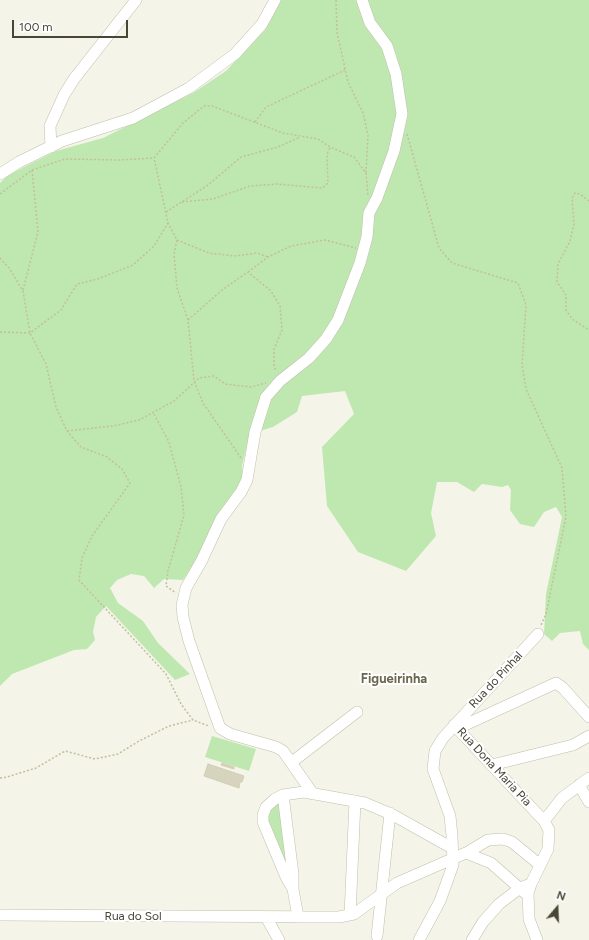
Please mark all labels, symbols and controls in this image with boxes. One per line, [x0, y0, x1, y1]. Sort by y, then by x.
scale bar [14, 12, 130, 38]
text: 100 m [19, 20, 53, 34]
street label: Rua do Pinhal [466, 649, 526, 711]
district label: Figueirinha [361, 671, 427, 687]
street label: Rua Dona Maria Pia [454, 725, 534, 809]
north arrow [537, 888, 577, 928]
text: N [555, 889, 567, 904]
street label: Rua do Sol [104, 909, 162, 923]

